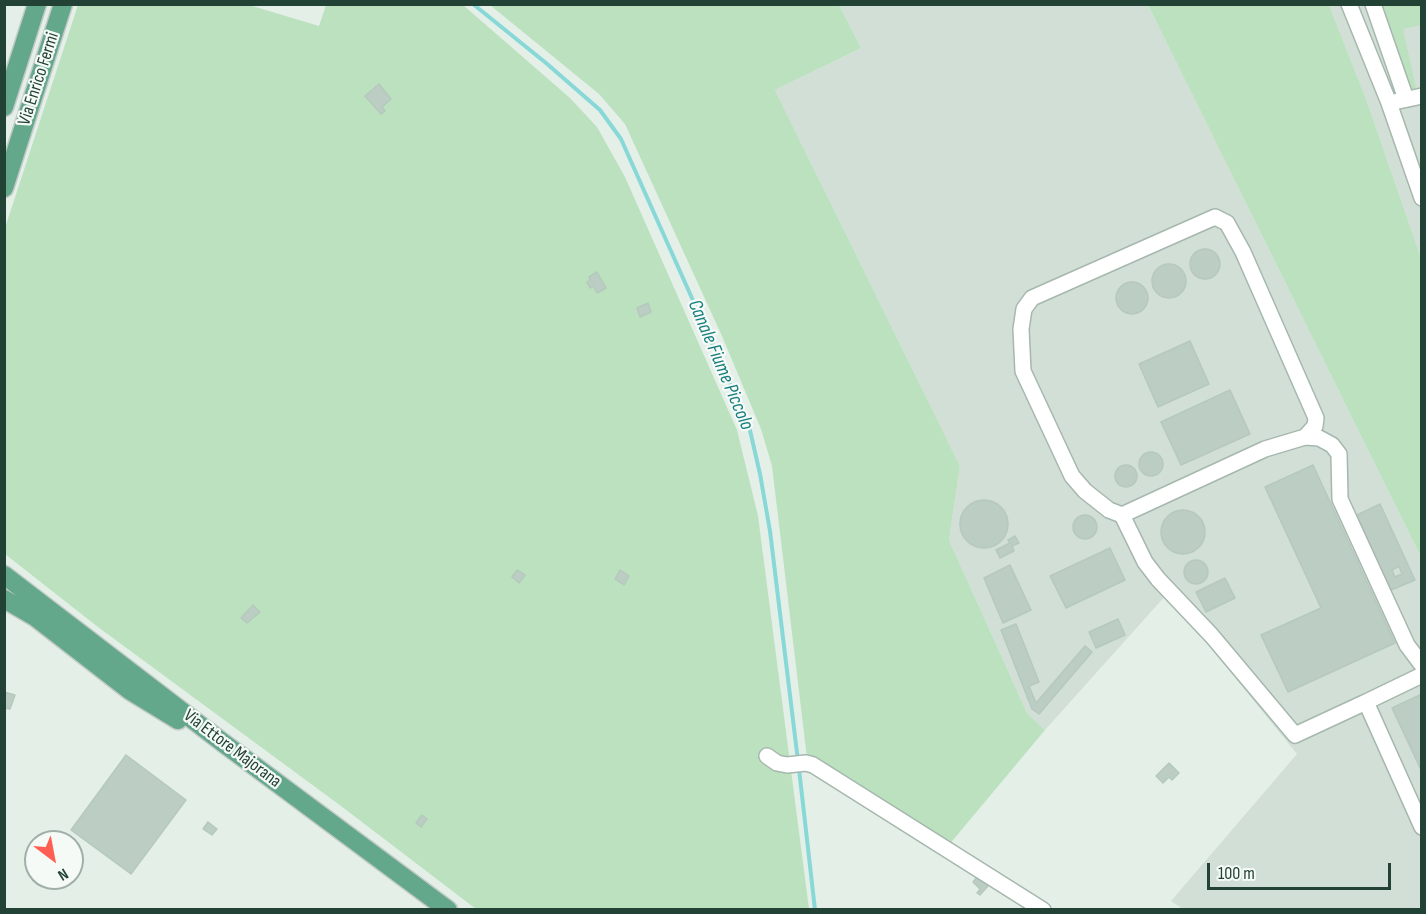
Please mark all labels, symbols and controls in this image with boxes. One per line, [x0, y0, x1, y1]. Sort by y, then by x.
street label: Via Enrico Fermi [14, 30, 64, 128]
water label: Canale Fiume Piccolo [682, 296, 758, 434]
street label: Via Ettore Majorana [179, 705, 285, 793]
north arrow [24, 830, 84, 890]
scale bar [1210, 851, 1394, 889]
text: 100 m [1218, 863, 1255, 884]
text: N [54, 864, 71, 884]

